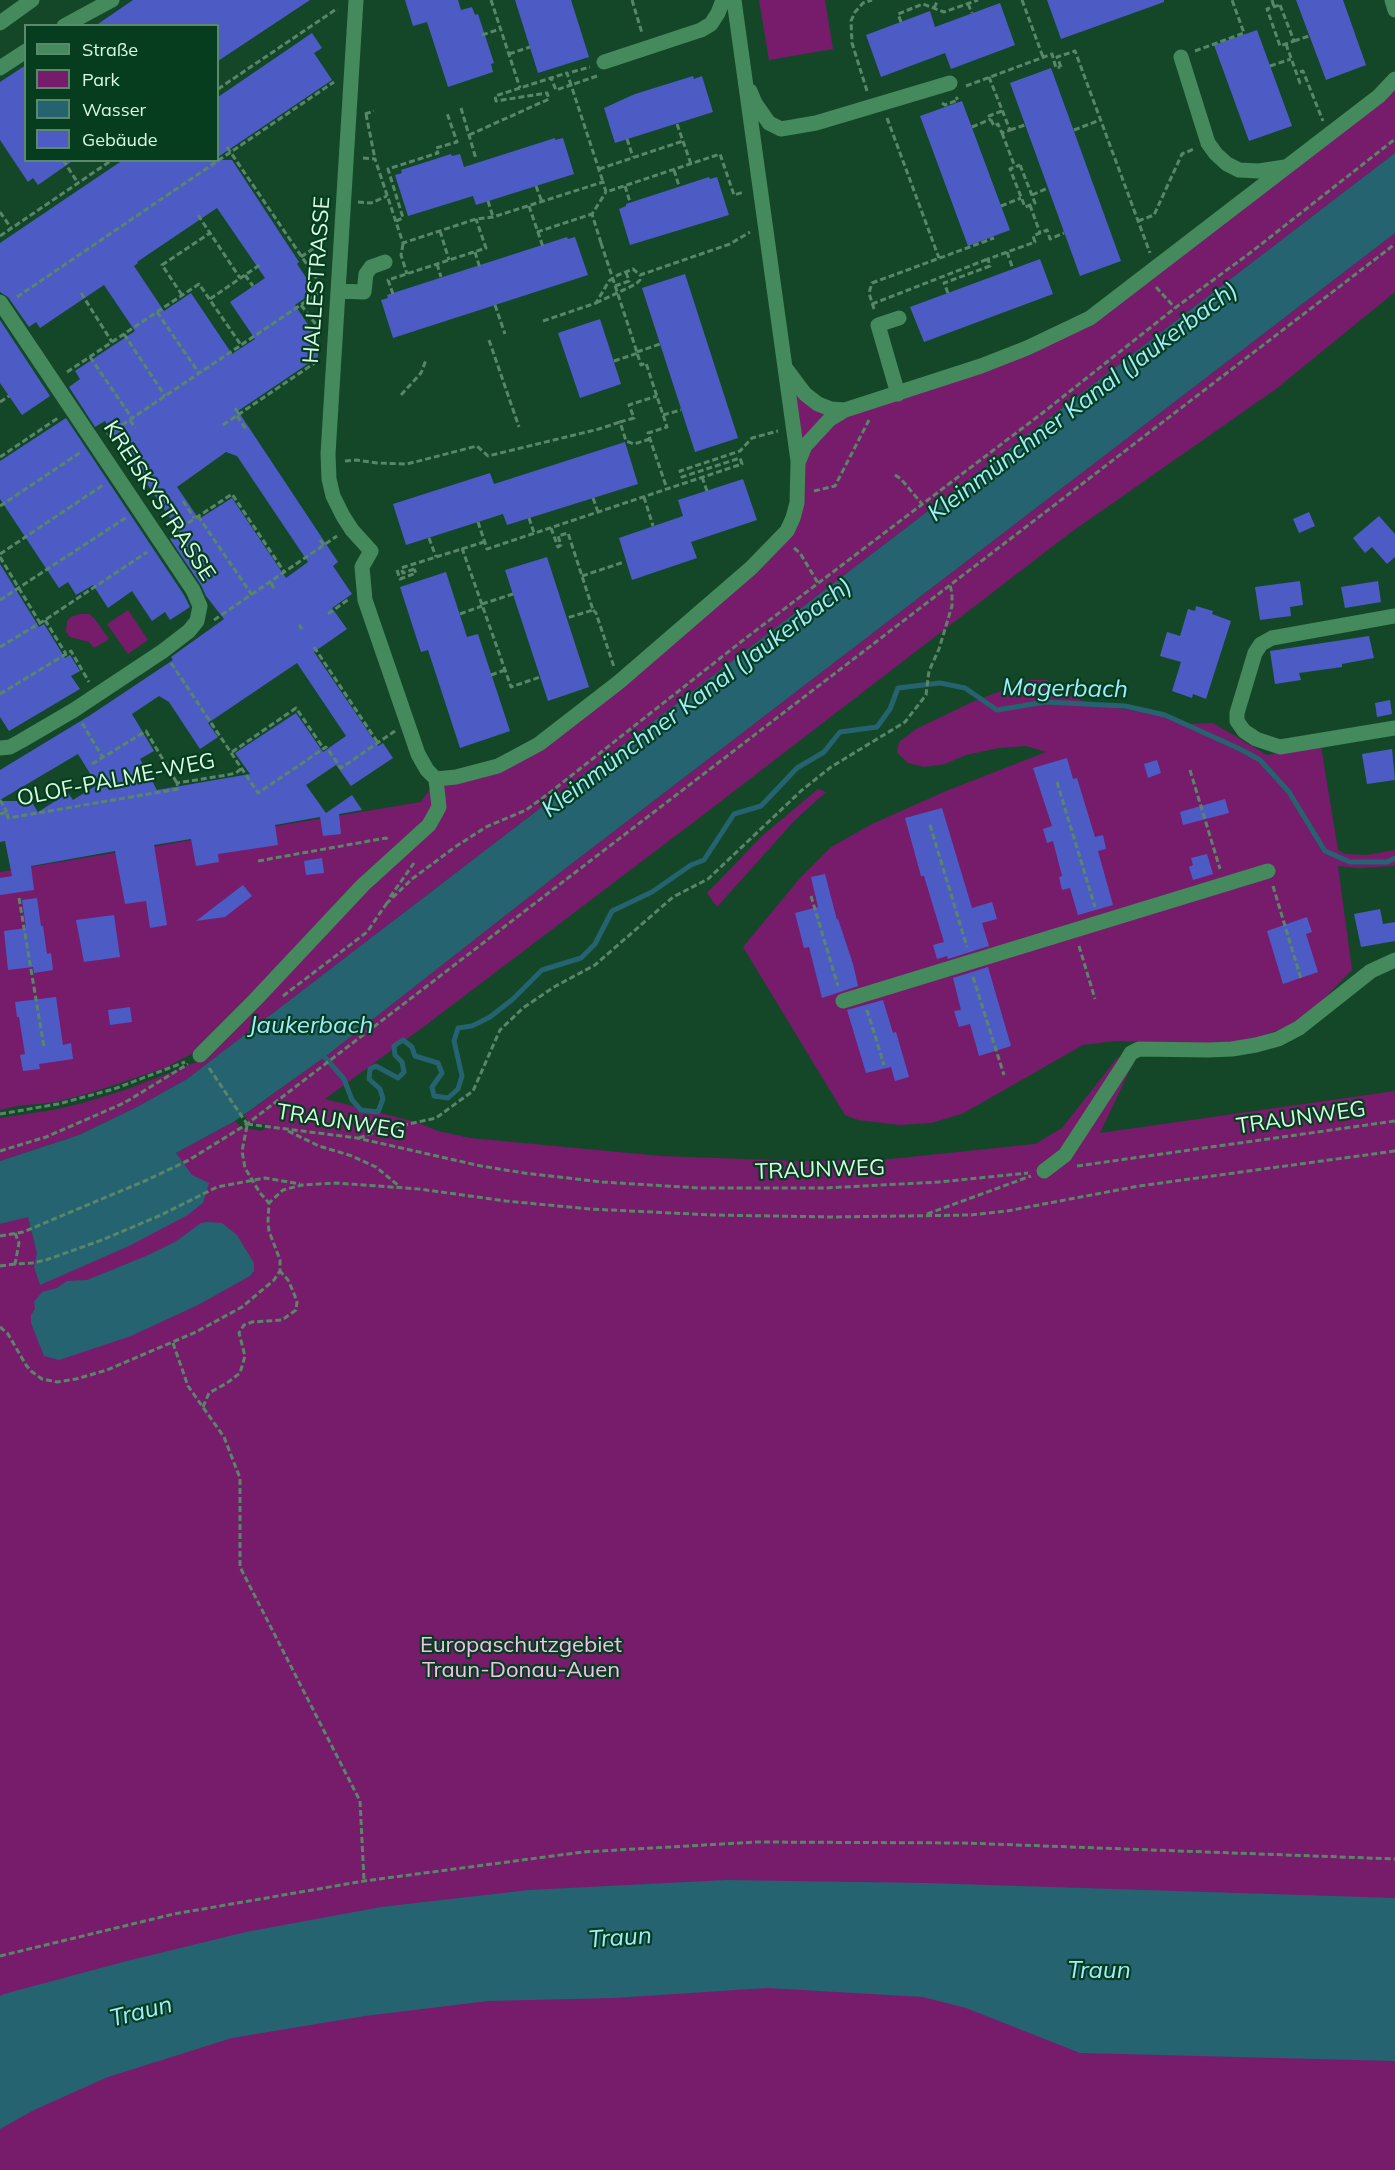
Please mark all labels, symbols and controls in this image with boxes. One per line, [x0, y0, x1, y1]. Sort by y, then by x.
legend [24, 24, 219, 162]
text: Straße [82, 38, 138, 61]
text: Park [82, 68, 120, 91]
text: Wasser [82, 98, 146, 121]
text: Gebäude [82, 128, 158, 151]
street label: HALLESTRASSE [298, 195, 336, 365]
water label: Kleinmünchner Kanal (Jaukerbach) [922, 276, 1244, 528]
street label: KREISKYSTRASSE [97, 416, 221, 586]
water label: Kleinmünchner Kanal (Jaukerbach) [536, 572, 858, 824]
water label: Magerbach [1002, 674, 1128, 704]
street label: OLOF-PALME-WEG [15, 748, 217, 812]
water label: Jaukerbach [249, 1012, 373, 1040]
street label: TRAUNWEG [1235, 1096, 1367, 1140]
street label: TRAUNWEG [275, 1099, 407, 1145]
street label: TRAUNWEG [754, 1155, 886, 1185]
park label: Europaschutzgebiet Traun-Donau-Auen [420, 1632, 622, 1684]
water label: Traun [587, 1921, 653, 1955]
water label: Traun [1067, 1957, 1131, 1985]
water label: Traun [107, 1990, 175, 2034]

